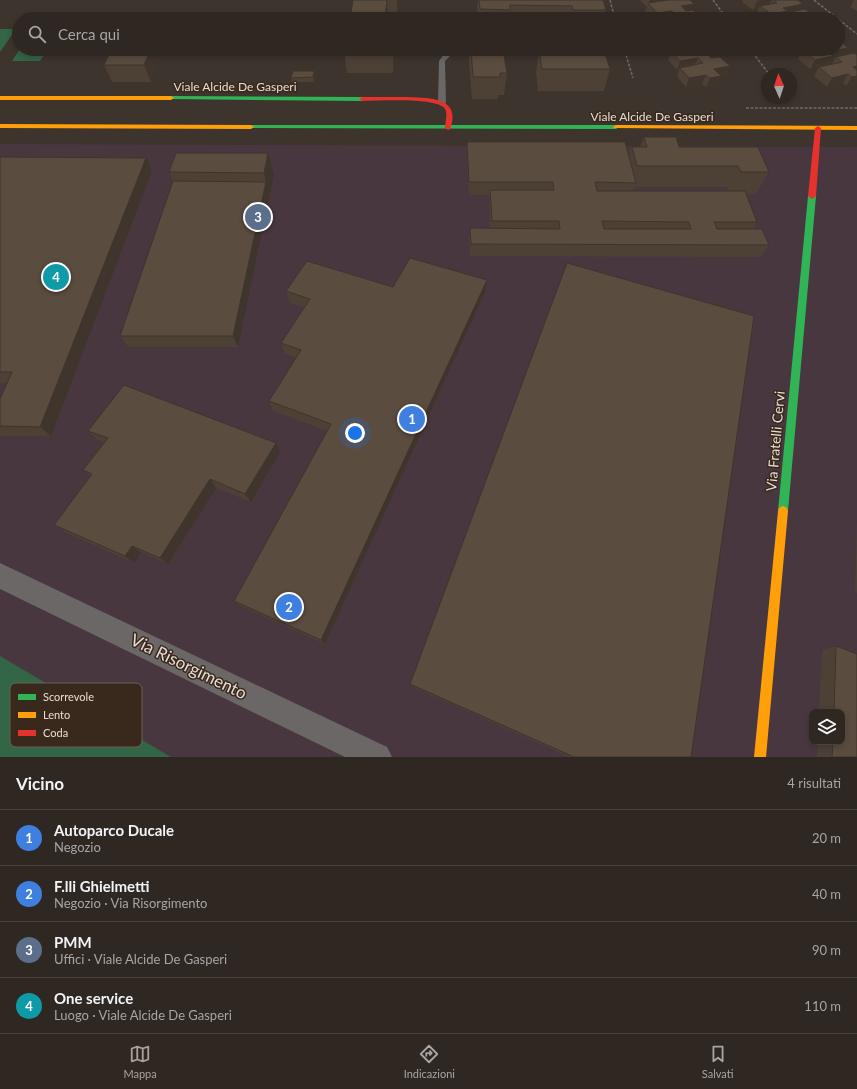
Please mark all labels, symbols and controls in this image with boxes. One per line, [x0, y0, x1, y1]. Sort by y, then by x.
search box [12, 12, 845, 56]
icon: search [26, 23, 48, 45]
text: Cerca qui [58, 25, 120, 43]
north arrow [761, 68, 797, 104]
street label: Viale Alcide De Gasperi [173, 79, 297, 94]
street label: Viale Alcide De Gasperi [590, 109, 714, 124]
pin: 3 [245, 202, 271, 232]
pin: 4 [43, 262, 69, 292]
street label: Via Fratelli Cervi [762, 390, 788, 492]
pin: 1 [399, 404, 425, 434]
your location [345, 423, 365, 443]
pin: 2 [276, 592, 302, 622]
street label: Via Risorgimento [127, 629, 251, 703]
legend [10, 683, 142, 747]
text: Scorrevole [43, 690, 94, 703]
text: Lento [43, 708, 70, 721]
map controls [809, 709, 845, 745]
button: layers [809, 709, 845, 745]
text: Coda [43, 726, 68, 739]
text: Vicino [16, 773, 64, 794]
text: 4 risultati [787, 775, 841, 791]
text: Autoparco Ducale [54, 821, 174, 839]
text: 1 [25, 830, 33, 846]
text: 20 m [812, 830, 841, 846]
text: Negozio [54, 839, 101, 855]
text: F.lli Ghielmetti [54, 877, 150, 895]
text: 2 [25, 886, 33, 902]
text: 40 m [812, 886, 841, 902]
text: Negozio · Via Risorgimento [54, 895, 208, 911]
text: PMM [54, 933, 92, 951]
text: 3 [25, 942, 33, 958]
text: 90 m [812, 942, 841, 958]
text: Uffici · Viale Alcide De Gasperi [54, 951, 227, 967]
text: One service [54, 989, 133, 1007]
text: 4 [25, 998, 33, 1014]
text: 110 m [804, 998, 841, 1014]
text: Luogo · Viale Alcide De Gasperi [54, 1007, 232, 1023]
tab: Mappa [123, 1043, 157, 1080]
tab: Indicazioni [404, 1043, 455, 1080]
tab: Salvati [702, 1043, 734, 1080]

